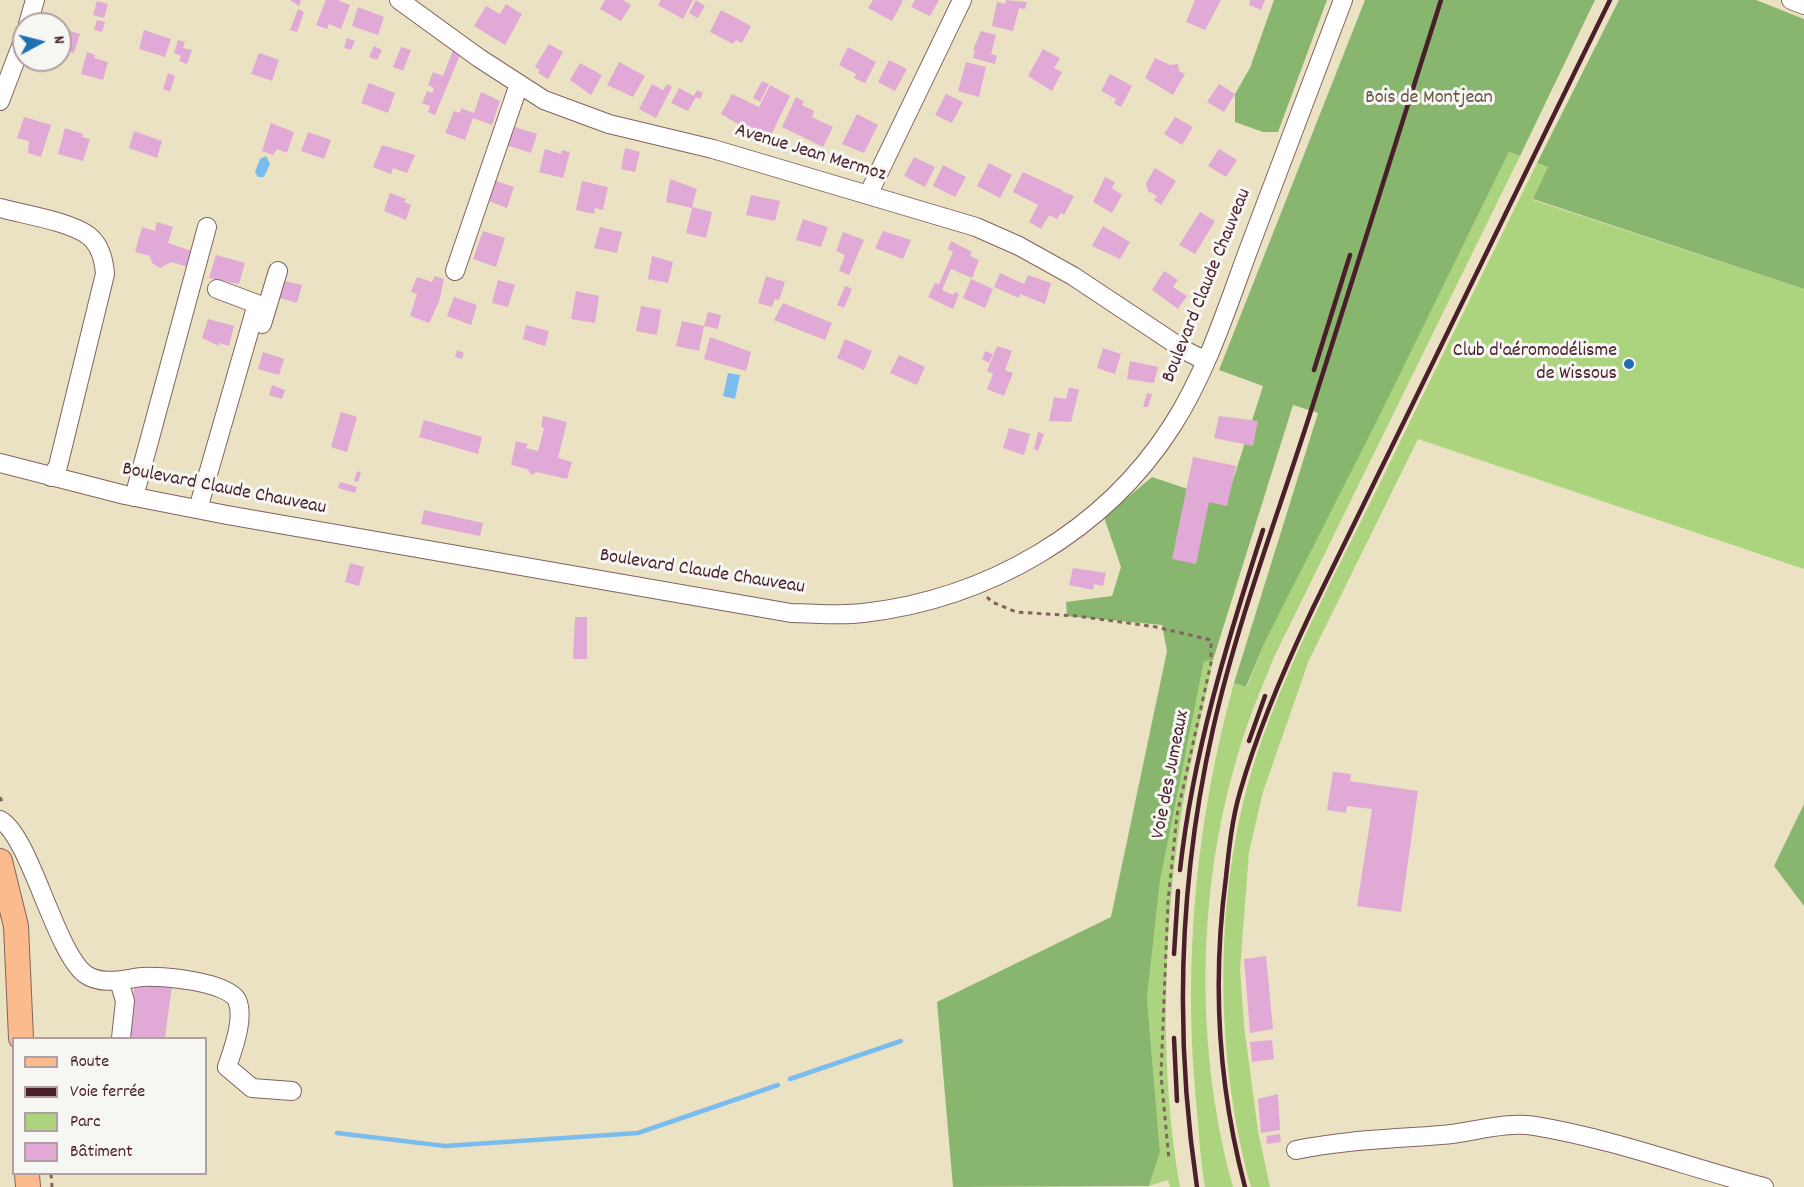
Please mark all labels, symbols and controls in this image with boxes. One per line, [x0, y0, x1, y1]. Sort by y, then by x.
north arrow [12, 12, 72, 72]
text: N [46, 35, 70, 45]
park label: Bois de Montjean [1365, 87, 1493, 111]
street label: Avenue Jean Mermoz [732, 120, 888, 188]
street label: Boulevard Claude Chauveau [1158, 185, 1258, 387]
place label: Club d'aéromodélisme de Wissous [1453, 340, 1617, 387]
marker: Club d'aéromodélisme de Wissous [1622, 357, 1636, 371]
street label: Boulevard Claude Chauveau [120, 458, 328, 522]
street label: Boulevard Claude Chauveau [598, 545, 806, 601]
street label: Voie des Jumeaux [1148, 709, 1196, 841]
legend [12, 1037, 207, 1175]
text: Route [70, 1050, 109, 1075]
text: Voie ferrée [70, 1080, 145, 1105]
text: Parc [70, 1110, 101, 1135]
text: Bâtiment [70, 1140, 133, 1165]

